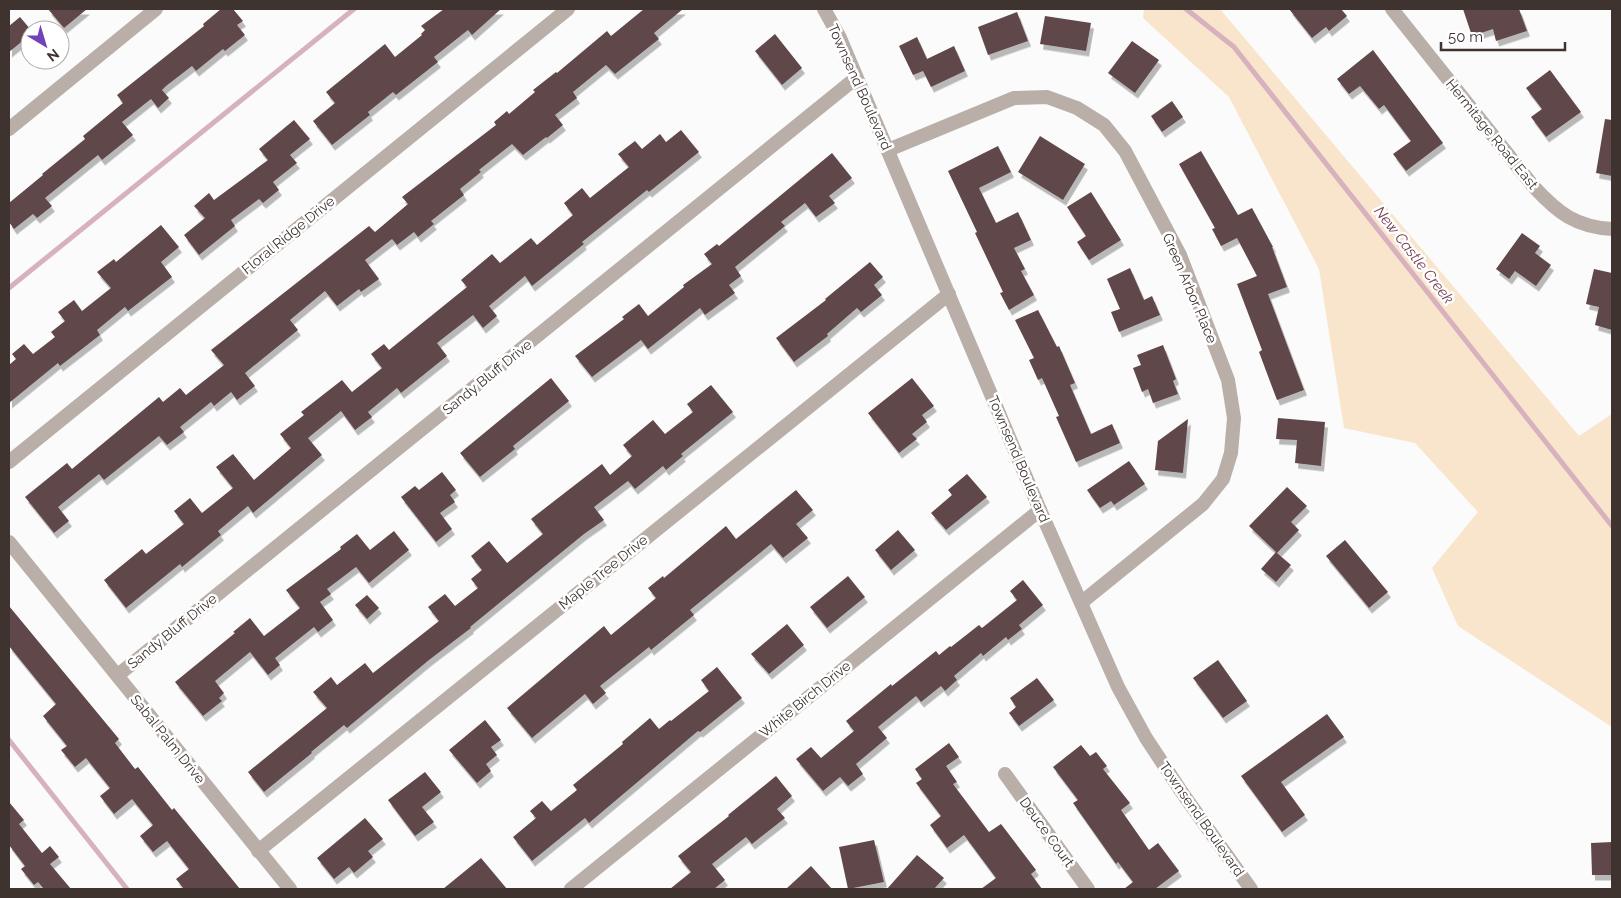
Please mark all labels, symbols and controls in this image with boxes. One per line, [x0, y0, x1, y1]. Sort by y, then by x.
north arrow [20, 20, 70, 70]
scale bar [1441, 20, 1565, 52]
street label: Townsend Boulevard [825, 22, 895, 152]
text: 50 m [1448, 28, 1483, 46]
text: N [44, 46, 62, 65]
street label: Hermitage Road East [1443, 76, 1541, 192]
street label: Floral Ridge Drive [238, 193, 338, 277]
water label: New Castle Creek [1370, 203, 1458, 307]
street label: Green Arbor Place [1160, 231, 1220, 345]
street label: Sandy Bluff Drive [439, 336, 535, 418]
street label: Townsend Boulevard [985, 393, 1053, 525]
street label: Maple Tree Drive [556, 531, 650, 613]
street label: Sandy Bluff Drive [124, 590, 220, 672]
street label: White Birch Drive [756, 658, 854, 740]
street label: Sabal Palm Drive [127, 692, 209, 786]
street label: Townsend Boulevard [1156, 759, 1248, 879]
street label: Deuce Court [1016, 794, 1078, 870]

